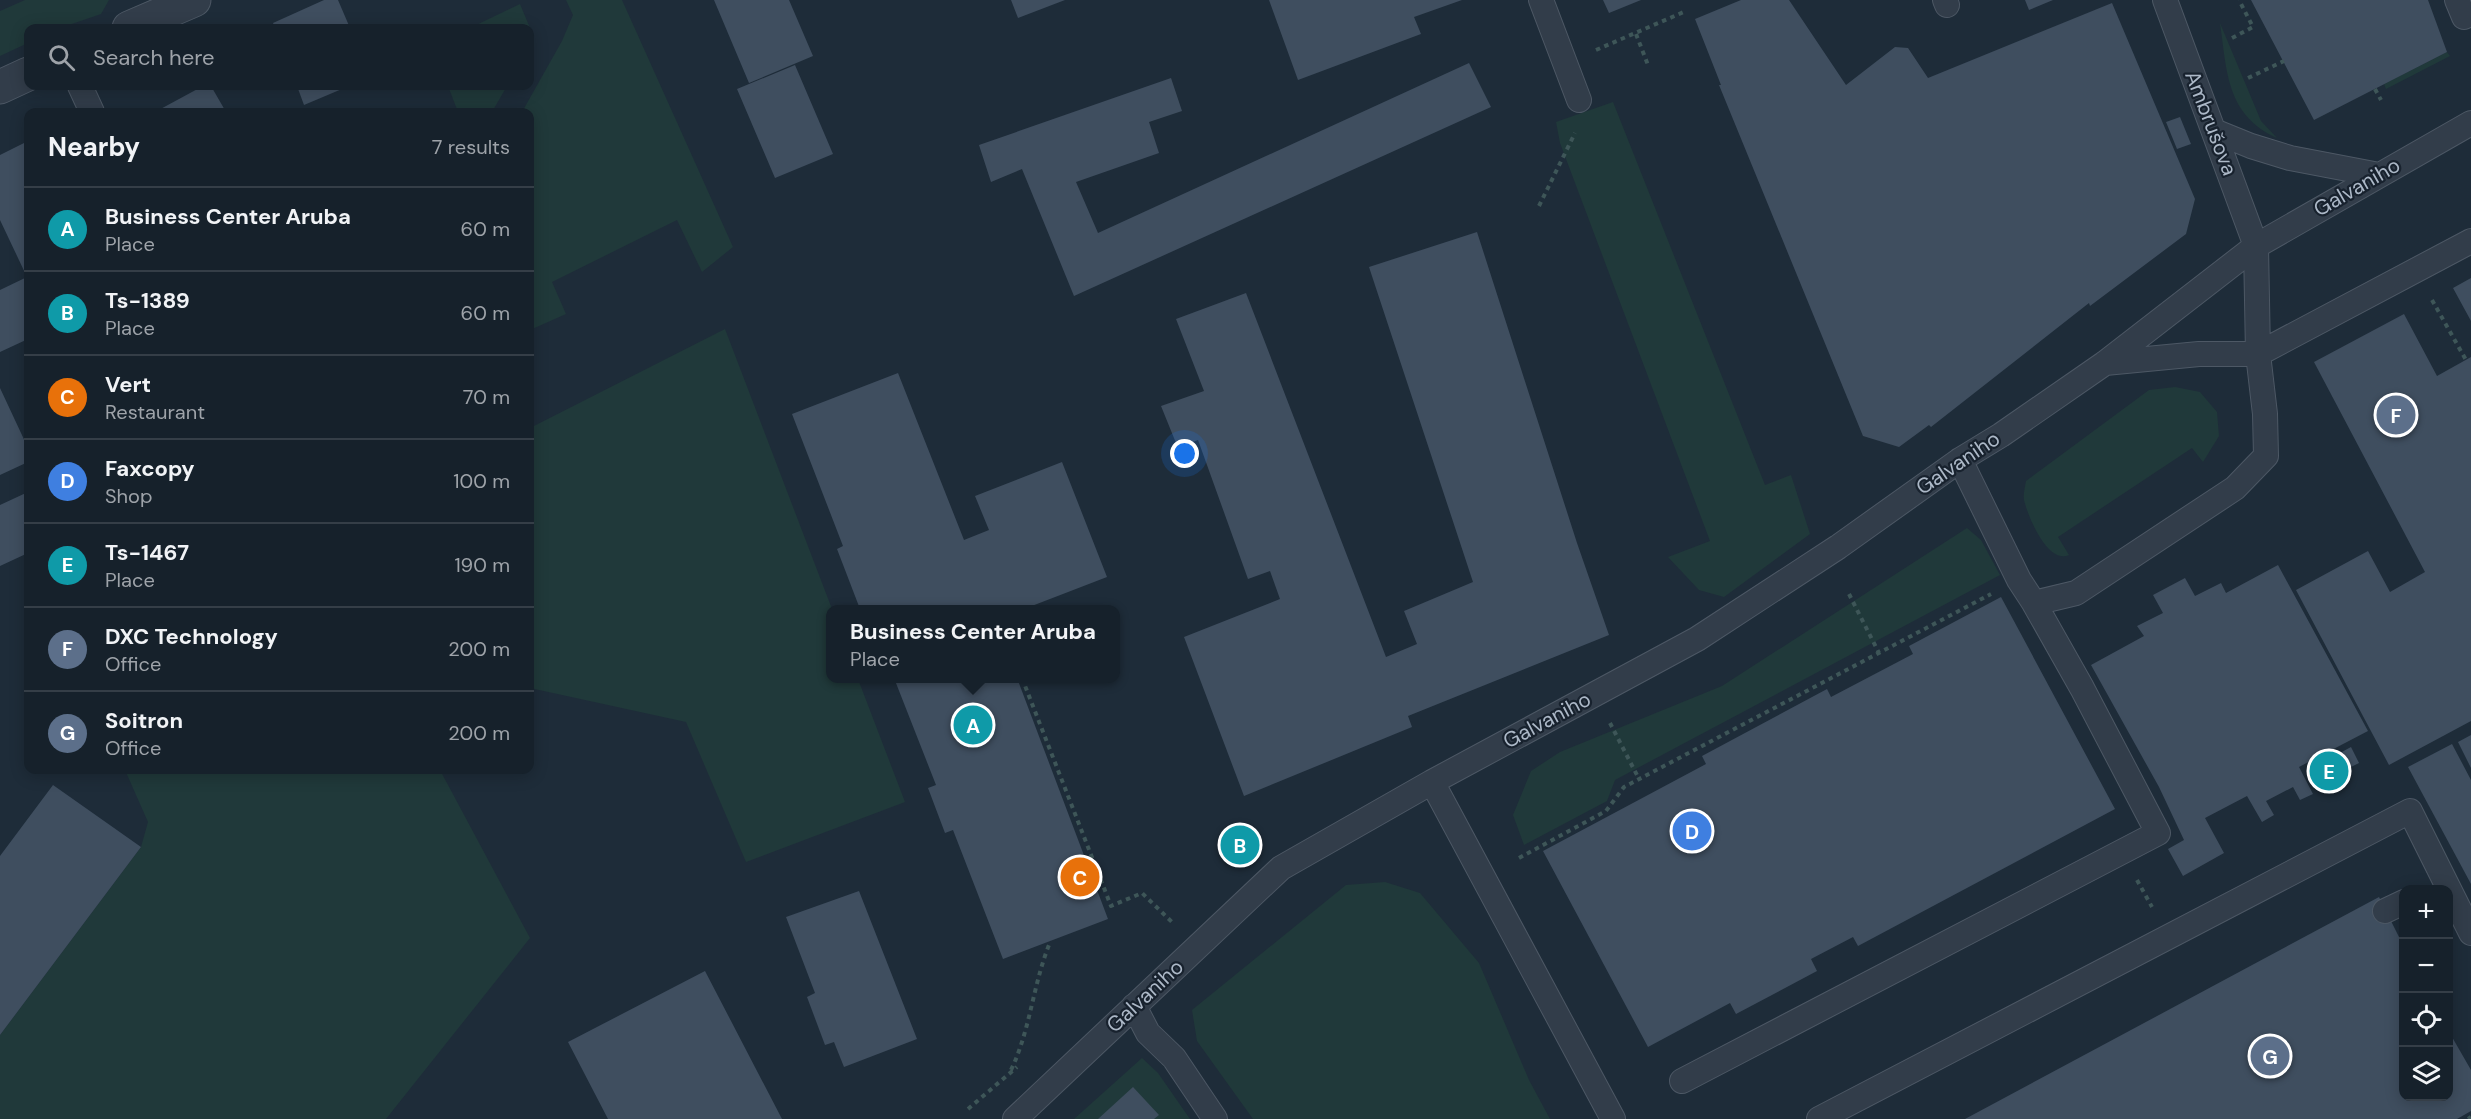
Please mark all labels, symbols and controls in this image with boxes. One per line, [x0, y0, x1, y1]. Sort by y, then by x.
search box [24, 24, 534, 90]
icon: search [45, 41, 78, 74]
text: Search here [93, 43, 214, 72]
street label: Ambrušova [2178, 67, 2244, 179]
text: Nearby [48, 130, 140, 164]
text: 7 results [432, 134, 510, 160]
street label: Galvaniho [2309, 151, 2405, 223]
text: Business Center Aruba [105, 202, 351, 231]
text: A [60, 216, 75, 242]
text: 60 m [461, 216, 510, 242]
text: Place [105, 231, 155, 257]
text: Ts-1389 [105, 286, 190, 315]
text: B [61, 300, 74, 326]
text: 60 m [461, 300, 510, 326]
text: Place [105, 315, 155, 341]
text: Vert [105, 370, 151, 399]
text: C [60, 384, 75, 410]
text: 70 m [463, 384, 510, 410]
pin: F [2376, 392, 2416, 438]
text: Restaurant [105, 399, 205, 425]
street label: Galvaniho [1911, 425, 2005, 501]
your location [1170, 439, 1199, 468]
text: Faxcopy [105, 454, 195, 483]
text: D [60, 468, 75, 494]
text: 100 m [453, 468, 510, 494]
text: Shop [105, 483, 152, 509]
text: Ts-1467 [105, 538, 189, 567]
text: E [62, 552, 73, 578]
text: 190 m [454, 552, 510, 578]
text: Place [105, 567, 155, 593]
popup [826, 605, 1120, 683]
text: Business Center Aruba [850, 617, 1096, 646]
text: DXC Technology [105, 622, 278, 651]
text: F [62, 636, 73, 662]
text: 200 m [448, 636, 510, 662]
text: Place [850, 646, 900, 672]
text: Office [105, 651, 161, 677]
street label: Galvaniho [1498, 685, 1596, 755]
pin: A [954, 702, 992, 748]
text: Soitron [105, 706, 183, 735]
text: G [60, 720, 75, 746]
text: 200 m [448, 720, 510, 746]
text: Office [105, 735, 161, 761]
pin: E [2310, 748, 2348, 794]
pin: D [1672, 808, 1712, 854]
pin: B [1220, 822, 1260, 868]
pin: C [1060, 854, 1100, 900]
map controls [2399, 885, 2453, 1101]
button: + [2399, 885, 2453, 939]
button: − [2399, 939, 2453, 993]
street label: Galvaniho [1100, 953, 1190, 1039]
button: locate [2399, 993, 2453, 1047]
pin: G [2250, 1034, 2290, 1078]
button: layers [2399, 1047, 2453, 1101]

